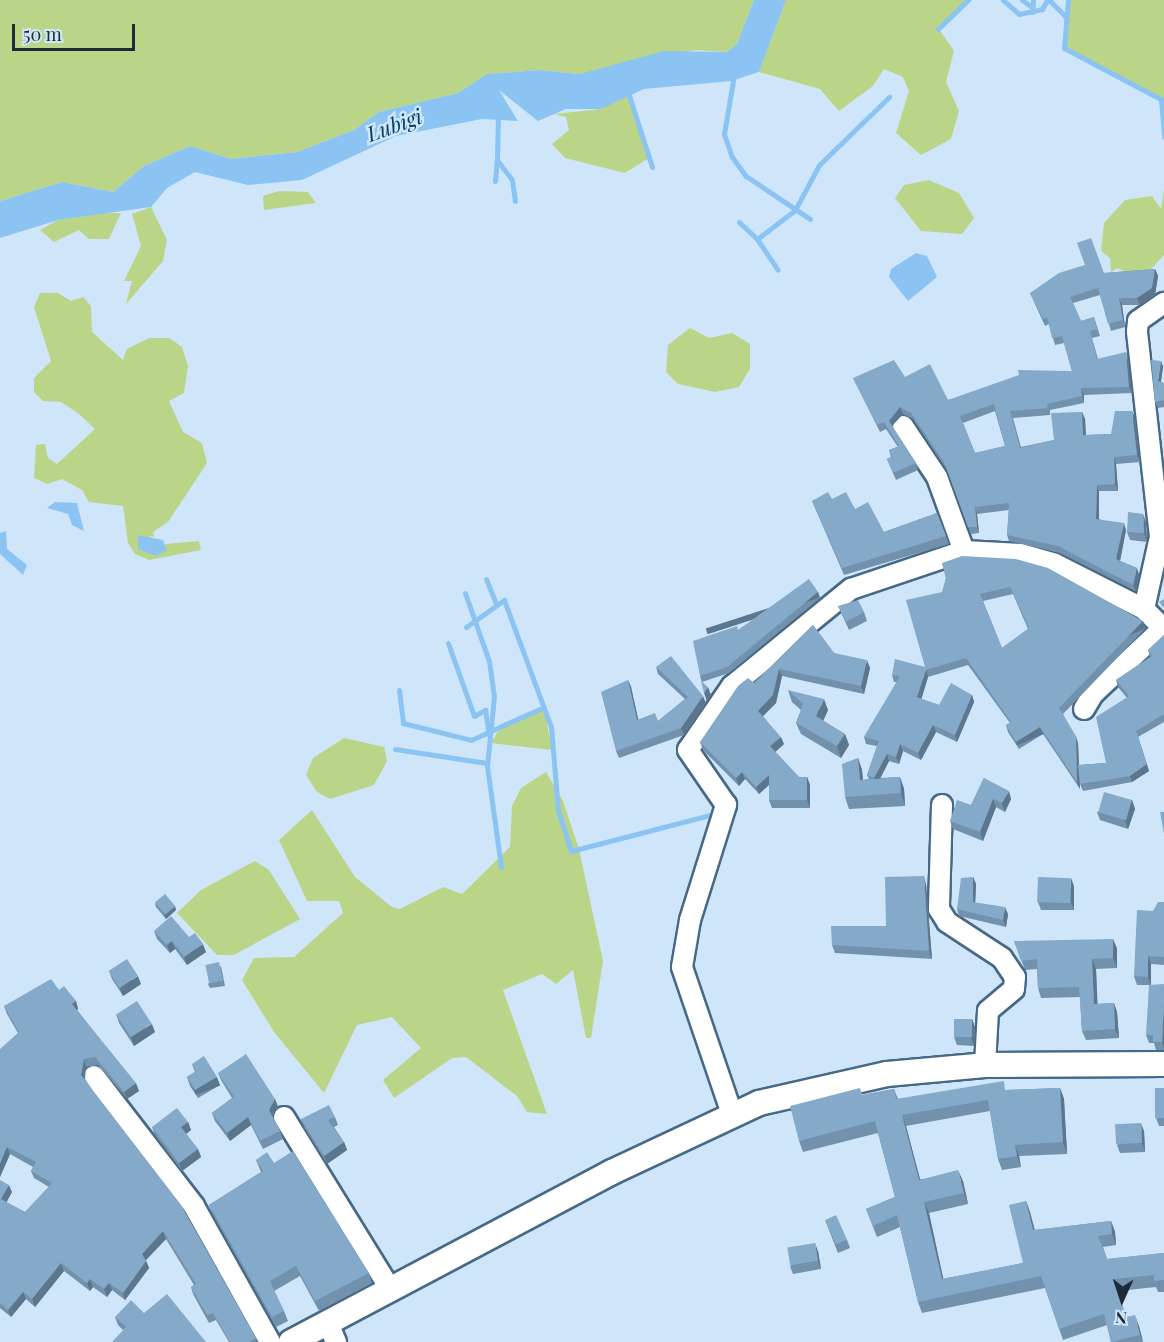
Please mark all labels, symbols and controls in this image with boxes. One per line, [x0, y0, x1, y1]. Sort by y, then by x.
scale bar [15, 12, 138, 50]
text: 50 m [23, 22, 62, 46]
water label: Lubigi [363, 102, 425, 146]
north arrow [1092, 1270, 1152, 1330]
text: N [1115, 1308, 1127, 1329]

